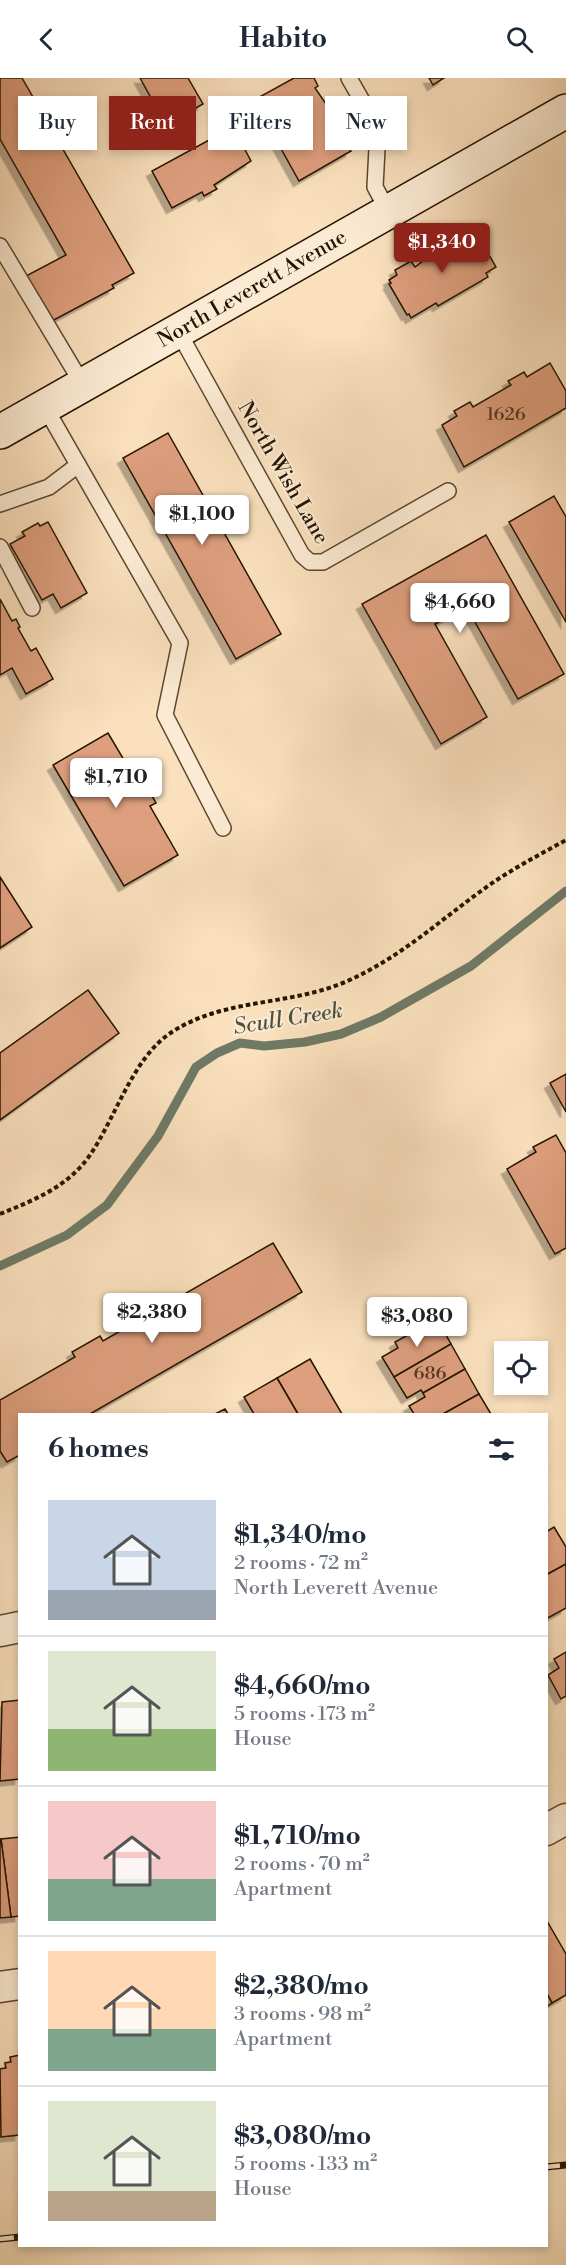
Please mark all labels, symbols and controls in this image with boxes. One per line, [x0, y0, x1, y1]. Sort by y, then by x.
text: Habito [239, 22, 327, 56]
icon: back [30, 23, 63, 56]
icon: search [503, 23, 536, 56]
chip: Buy [18, 96, 97, 150]
chip: Rent [109, 96, 196, 150]
chip: Filters [208, 96, 313, 150]
chip: New [325, 96, 407, 150]
pin: $1,340 [393, 223, 491, 274]
street label: North Leverett Avenue [153, 224, 351, 354]
text: $1,340 [408, 230, 476, 255]
street label: North Wish Lane [232, 397, 334, 549]
house number: 1626 [486, 403, 526, 426]
pin: $1,100 [153, 495, 251, 546]
text: $1,100 [169, 502, 235, 527]
pin: $4,660 [411, 583, 509, 634]
text: $4,660 [424, 590, 496, 615]
pin: $1,710 [67, 758, 165, 809]
text: $1,710 [84, 765, 148, 790]
water label: Scull Creek [231, 997, 345, 1041]
pin: $2,380 [103, 1293, 201, 1344]
pin: $3,080 [368, 1297, 466, 1348]
text: $2,380 [117, 1300, 187, 1325]
text: $3,080 [381, 1304, 453, 1329]
map controls [494, 1341, 548, 1395]
button: locate [494, 1341, 548, 1395]
house number: 686 [414, 1362, 447, 1385]
text: 6 homes [48, 1433, 149, 1465]
icon: filters [485, 1433, 518, 1466]
text: $1,340/mo [234, 1519, 367, 1551]
icon: home [96, 1524, 168, 1596]
text: 2 rooms · 72 m² [234, 1551, 368, 1576]
text: North Leverett Avenue [234, 1576, 438, 1601]
text: $4,660/mo [234, 1670, 370, 1702]
icon: home [96, 1675, 168, 1747]
text: 5 rooms · 173 m² [234, 1702, 375, 1727]
text: House [234, 1727, 292, 1752]
text: $1,710/mo [234, 1820, 361, 1852]
icon: home [96, 1825, 168, 1897]
text: 2 rooms · 70 m² [234, 1852, 370, 1877]
text: Apartment [234, 1877, 332, 1902]
text: $2,380/mo [234, 1970, 369, 2002]
icon: home [96, 1975, 168, 2047]
text: 3 rooms · 98 m² [234, 2002, 371, 2027]
text: Apartment [234, 2027, 332, 2052]
text: $3,080/mo [234, 2120, 371, 2152]
icon: home [96, 2125, 168, 2197]
text: 5 rooms · 133 m² [234, 2152, 377, 2177]
text: House [234, 2177, 292, 2202]

